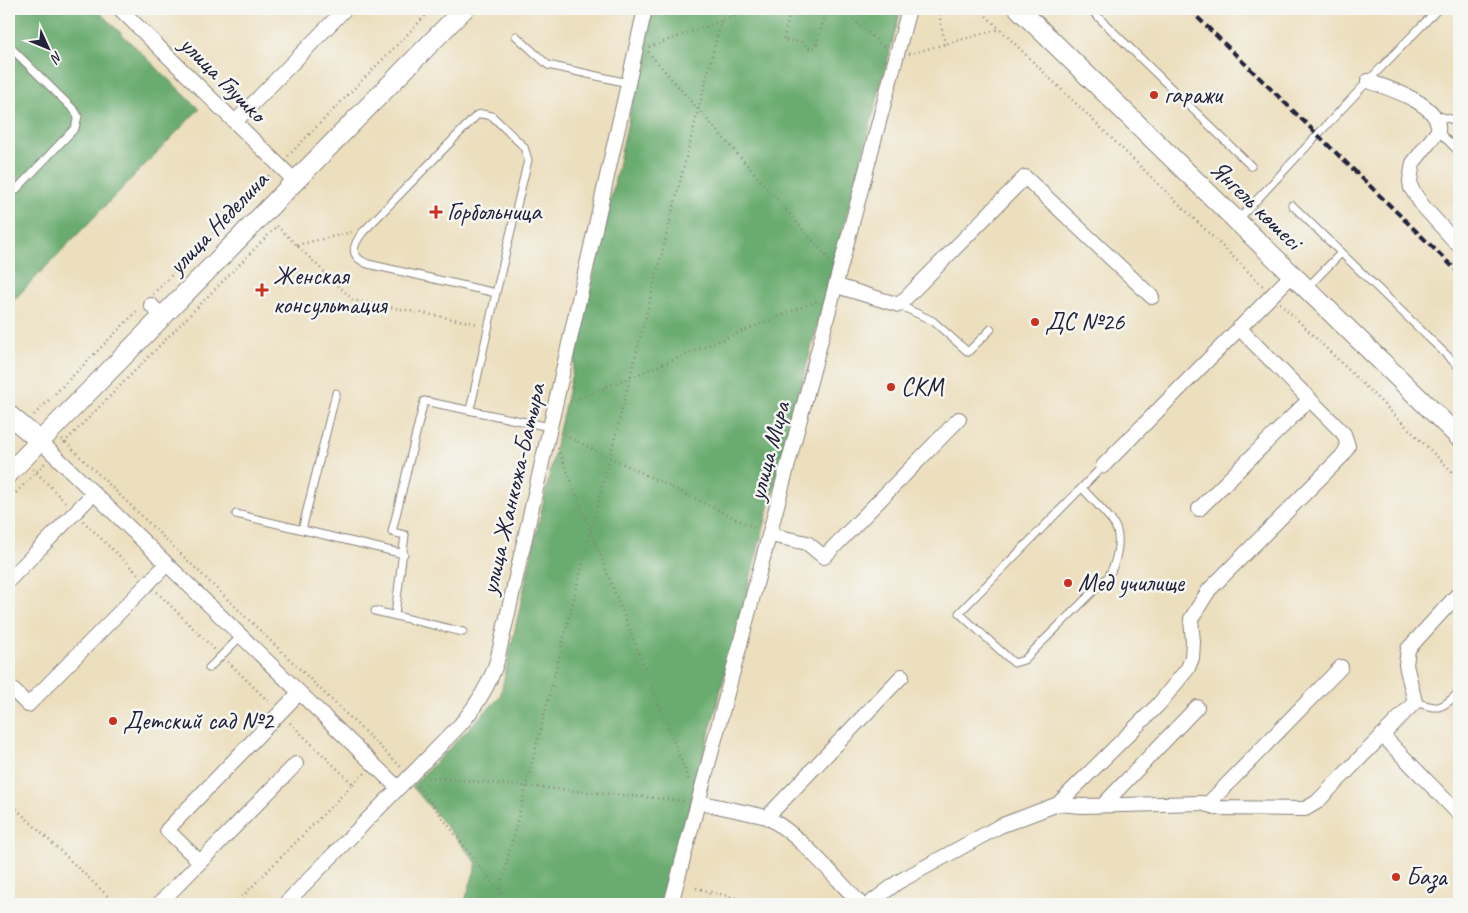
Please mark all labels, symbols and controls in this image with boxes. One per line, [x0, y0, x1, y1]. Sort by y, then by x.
north arrow [22, 22, 72, 72]
street label: улица Глушко [171, 27, 275, 131]
text: N [46, 48, 66, 67]
place label: гаражи [1164, 79, 1224, 111]
marker: гаражи [1148, 89, 1160, 101]
street label: Янгель көшесі [1203, 153, 1311, 259]
street label: улица Неделина [160, 163, 277, 283]
place label: Горбольница [447, 196, 543, 228]
marker: Горбольница [429, 205, 443, 219]
place label: Женская консультация [273, 260, 388, 321]
marker: Женская консультация [255, 283, 269, 297]
place label: ДС №26 [1045, 306, 1125, 338]
marker: ДС №26 [1029, 316, 1041, 328]
place label: СКМ [901, 371, 944, 403]
street label: улица Жанкожа-Батыра [473, 379, 553, 599]
marker: СКМ [885, 381, 897, 393]
street label: улица Мира [740, 396, 798, 506]
place label: Мед училище [1078, 567, 1186, 599]
marker: Мед училище [1062, 577, 1074, 589]
place label: Детский сад №2 [123, 705, 275, 737]
marker: Детский сад №2 [107, 715, 119, 727]
place label: База [1406, 861, 1448, 894]
marker: База [1390, 871, 1402, 883]

